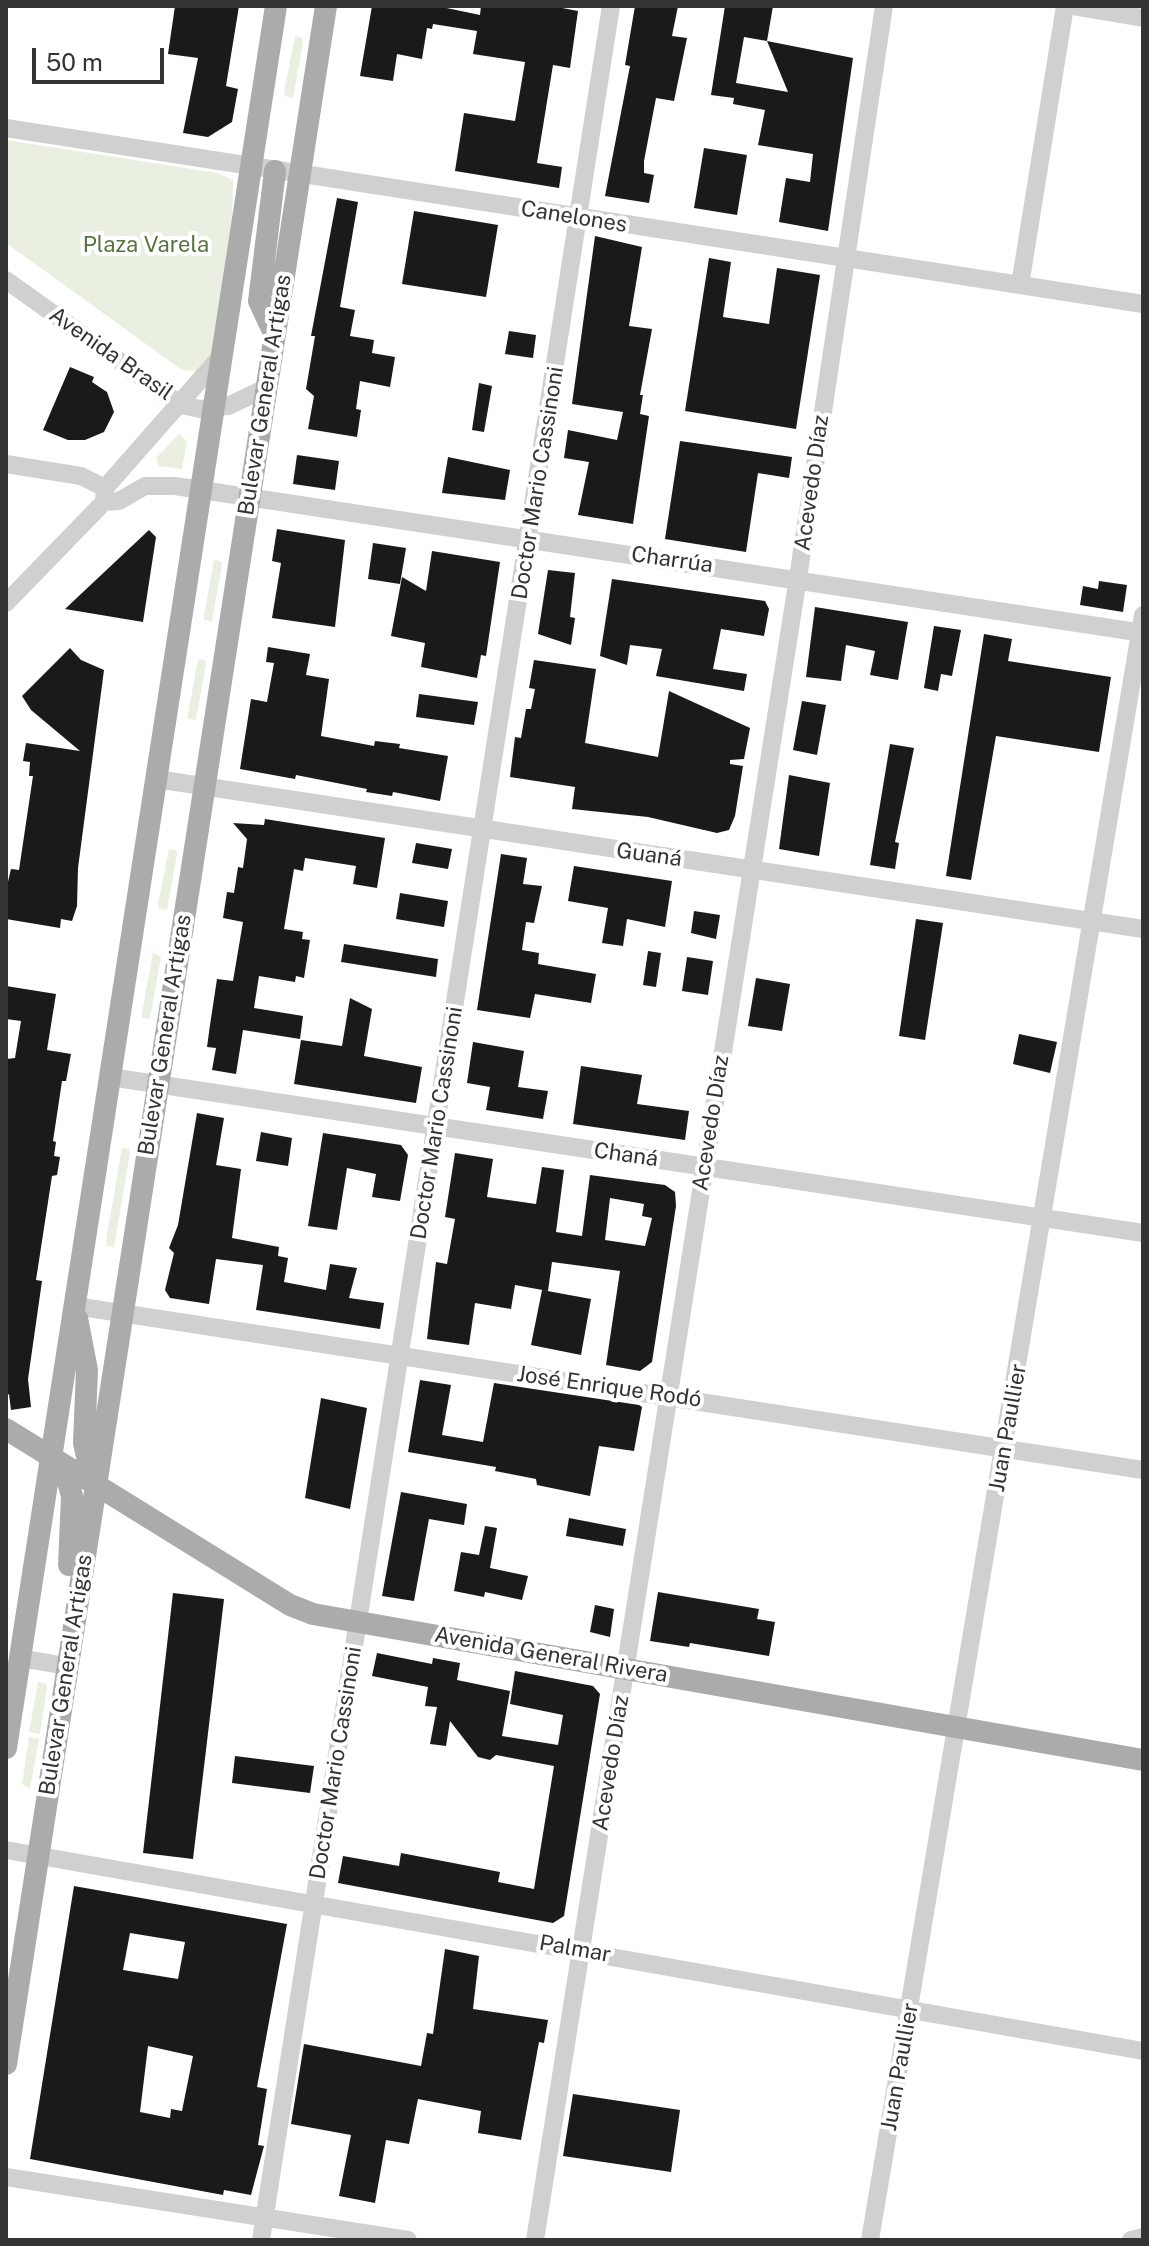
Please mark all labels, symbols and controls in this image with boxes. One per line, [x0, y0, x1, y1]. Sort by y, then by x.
scale bar [36, 32, 168, 82]
text: 50 m [46, 48, 103, 76]
street label: Canelones [519, 196, 629, 238]
park label: Plaza Varela [83, 232, 209, 258]
street label: Bulevar General Artigas [233, 273, 297, 517]
street label: Avenida Brasil [44, 302, 178, 406]
street label: Doctor Mario Cassinoni [507, 365, 569, 601]
street label: Acevedo Díaz [789, 413, 835, 553]
street label: Charrúa [630, 541, 714, 579]
street label: Guaná [615, 837, 683, 873]
street label: Bulevar General Artigas [133, 913, 197, 1157]
street label: Doctor Mario Cassinoni [406, 1005, 468, 1241]
street label: Acevedo Díaz [687, 1053, 735, 1193]
street label: Chaná [592, 1137, 660, 1173]
street label: José Enrique Rodó [515, 1361, 703, 1413]
street label: Juan Paullier [984, 1362, 1032, 1494]
street label: Bulevar General Artigas [34, 1553, 98, 1797]
street label: Avenida General Rivera [432, 1621, 670, 1689]
street label: Doctor Mario Cassinoni [305, 1645, 367, 1881]
street label: Acevedo Díaz [587, 1693, 635, 1833]
street label: Palmar [537, 1930, 613, 1968]
street label: Juan Paullier [876, 2001, 924, 2133]

